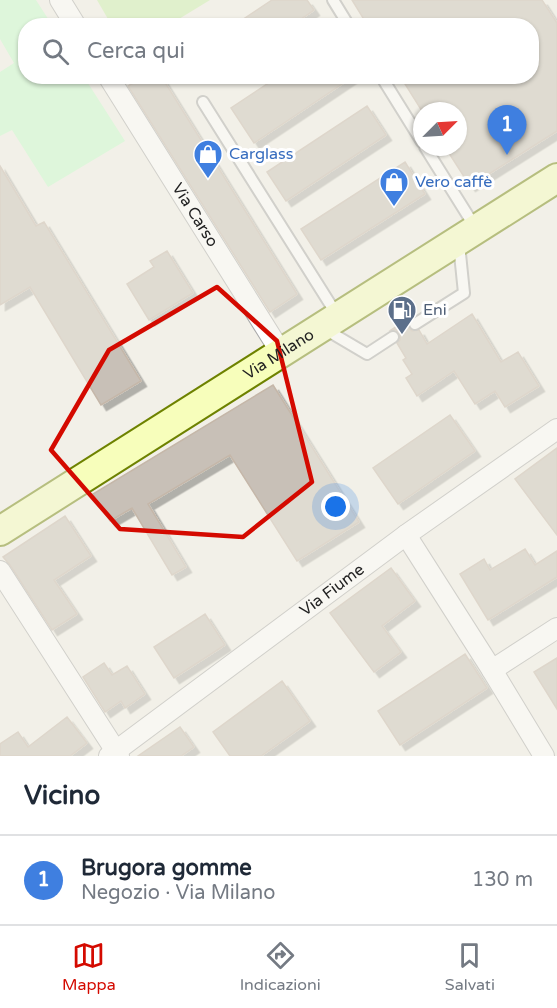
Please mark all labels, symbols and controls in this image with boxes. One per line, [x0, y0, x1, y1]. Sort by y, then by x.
search box [18, 18, 539, 84]
icon: search [39, 35, 72, 68]
text: Cerca qui [87, 38, 185, 64]
north arrow [413, 102, 467, 156]
pin: 1 [488, 106, 526, 155]
shop icon: Carglass [192, 138, 224, 180]
place label: Carglass [229, 144, 293, 164]
shop icon: Vero caffè [378, 166, 410, 208]
place label: Vero caffè [415, 172, 492, 192]
street label: Via Carso [167, 179, 223, 251]
fuel station icon: Eni [386, 294, 418, 336]
place label: Eni [423, 300, 447, 320]
street label: Via Milano [240, 325, 318, 384]
your location [321, 492, 350, 521]
street label: Via Fiume [296, 560, 368, 621]
text: Vicino [24, 780, 100, 811]
text: Brugora gomme [81, 855, 252, 881]
text: 1 [37, 868, 50, 892]
text: 130 m [472, 868, 533, 892]
text: Negozio · Via Milano [81, 881, 275, 905]
tab: Mappa [62, 939, 116, 995]
tab: Indicazioni [240, 939, 321, 995]
tab: Salvati [445, 939, 495, 995]

